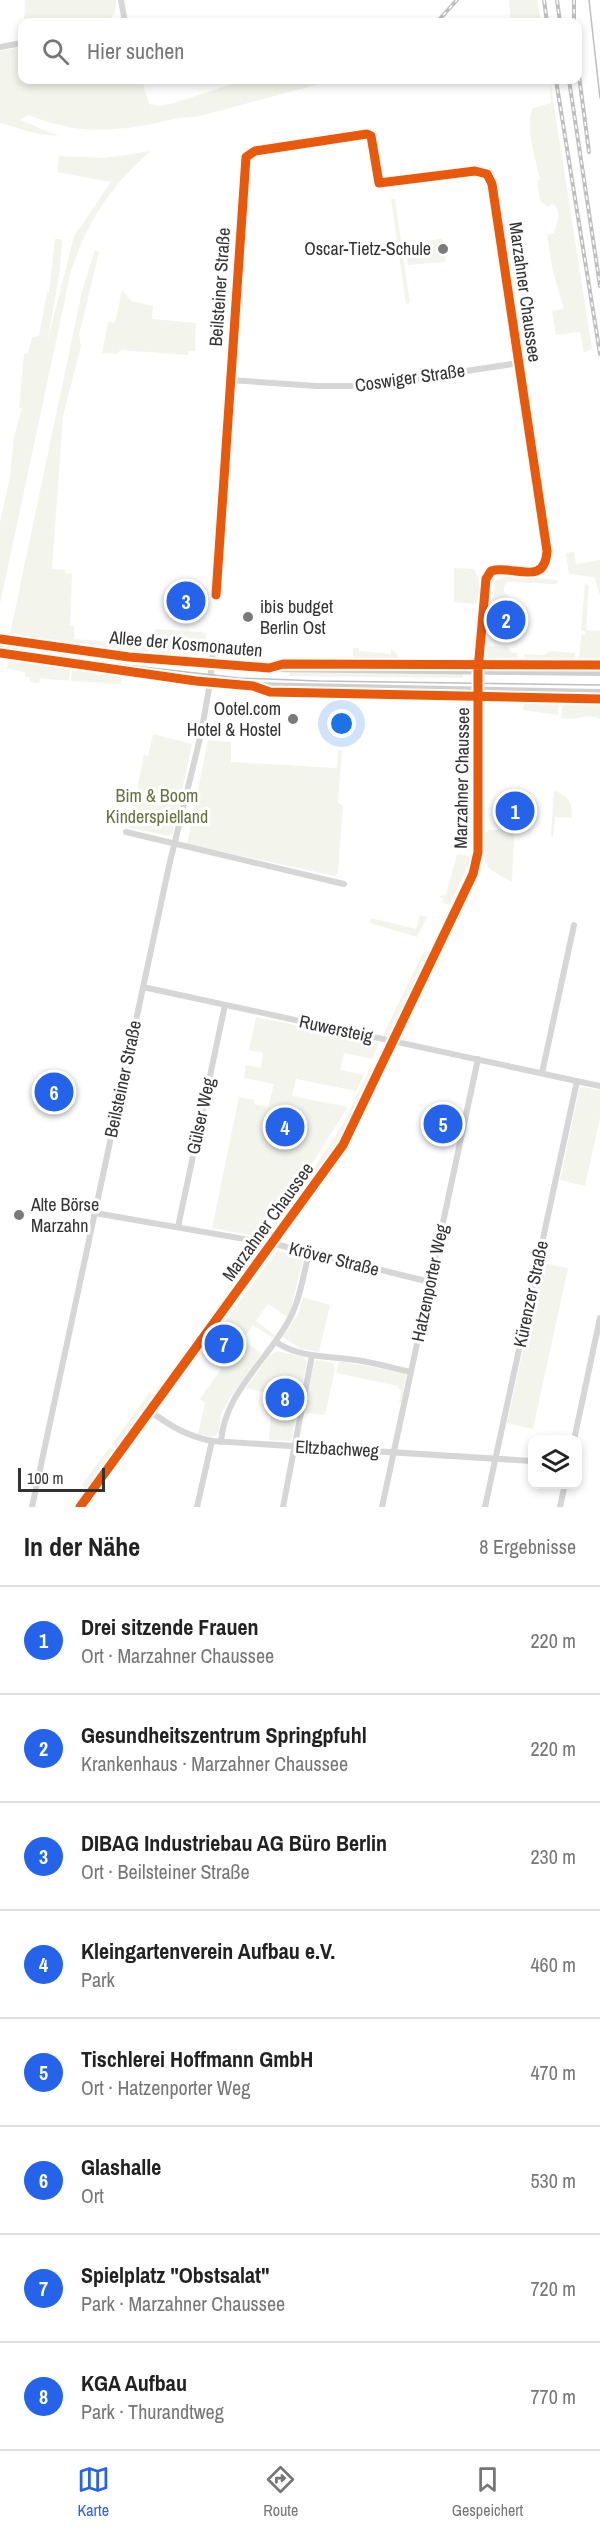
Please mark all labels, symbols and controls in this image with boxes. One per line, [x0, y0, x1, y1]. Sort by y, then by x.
search box [18, 18, 582, 84]
icon: search [39, 35, 72, 68]
text: Hier suchen [87, 36, 184, 66]
street label: Marzahner Chaussee [503, 220, 548, 364]
street label: Beilsteiner Straße [203, 227, 236, 347]
place label: Oscar-Tietz-Schule [304, 236, 431, 261]
marker: Oscar-Tietz-Schule [436, 242, 450, 256]
street label: Coswiger Straße [353, 357, 467, 398]
pin: 3 [166, 578, 206, 624]
place label: ibis budget Berlin Ost [260, 594, 333, 640]
pin: 2 [486, 598, 526, 642]
marker: ibis budget Berlin Ost [241, 610, 255, 624]
street label: Allee der Kosmonauten [108, 624, 264, 663]
place label: Ootel.com Hotel & Hostel [187, 696, 281, 742]
street label: Marzahner Chaussee [448, 707, 475, 849]
your location [327, 709, 356, 738]
marker: Ootel.com Hotel & Hostel [286, 712, 300, 726]
park label: Bim & Boom Kinderspielland [106, 783, 208, 829]
pin: 1 [496, 788, 534, 834]
street label: Ruwersteig [297, 1009, 376, 1049]
street label: Beilsteiner Straße [98, 1018, 147, 1140]
pin: 6 [34, 1070, 74, 1114]
street label: Gülser Weg [180, 1075, 221, 1156]
pin: 5 [424, 1102, 462, 1146]
pin: 4 [266, 1104, 304, 1150]
street label: Marzahner Chaussee [216, 1157, 319, 1286]
place label: Alte Börse Marzahn [30, 1192, 99, 1238]
marker: Alte Börse Marzahn [12, 1208, 26, 1222]
street label: Hatzenporter Weg [405, 1221, 454, 1344]
street label: Kröver Straße [287, 1235, 382, 1282]
street label: Kürenzer Straße [507, 1238, 554, 1349]
pin: 7 [204, 1322, 244, 1366]
pin: 8 [266, 1376, 304, 1420]
street label: Eltzbachweg [295, 1434, 380, 1463]
map controls [528, 1435, 582, 1489]
button: layers [528, 1435, 582, 1489]
scale bar [18, 1465, 105, 1492]
text: 100 m [27, 1467, 63, 1489]
text: In der Nähe [24, 1529, 140, 1564]
text: 8 Ergebnisse [479, 1533, 576, 1560]
text: Drei sitzende Frauen [81, 1612, 258, 1642]
text: 1 [39, 1627, 48, 1654]
text: 220 m [530, 1627, 576, 1654]
text: Ort · Marzahner Chaussee [81, 1642, 274, 1669]
text: Gesundheitszentrum Springpfuhl [81, 1720, 367, 1750]
text: 2 [39, 1735, 48, 1762]
text: 220 m [530, 1735, 576, 1762]
text: Krankenhaus · Marzahner Chaussee [81, 1750, 348, 1777]
text: DIBAG Industriebau AG Büro Berlin [81, 1828, 387, 1858]
text: 3 [39, 1843, 48, 1870]
text: 230 m [530, 1843, 576, 1870]
text: Ort · Beilsteiner Straße [81, 1858, 250, 1885]
text: Kleingartenverein Aufbau e.V. [81, 1936, 335, 1966]
text: 4 [39, 1951, 48, 1978]
text: 460 m [530, 1951, 576, 1978]
text: Park [81, 1966, 115, 1993]
text: Tischlerei Hoffmann GmbH [81, 2044, 313, 2074]
text: 5 [39, 2059, 48, 2086]
text: 470 m [530, 2059, 576, 2086]
text: Ort · Hatzenporter Weg [81, 2074, 250, 2101]
text: Glashalle [81, 2152, 161, 2182]
text: 6 [39, 2167, 48, 2194]
text: 530 m [530, 2167, 576, 2194]
text: Ort [81, 2182, 104, 2209]
text: Spielplatz "Obstsalat" [81, 2260, 270, 2290]
text: 7 [39, 2275, 48, 2302]
text: 720 m [530, 2275, 576, 2302]
text: Park · Marzahner Chaussee [81, 2290, 285, 2317]
text: KGA Aufbau [81, 2368, 187, 2398]
text: 8 [39, 2383, 48, 2410]
text: 770 m [530, 2383, 576, 2410]
text: Park · Thurandtweg [81, 2398, 224, 2425]
tab: Karte [77, 2463, 110, 2521]
tab: Route [263, 2463, 298, 2521]
tab: Gespeichert [452, 2463, 523, 2521]

